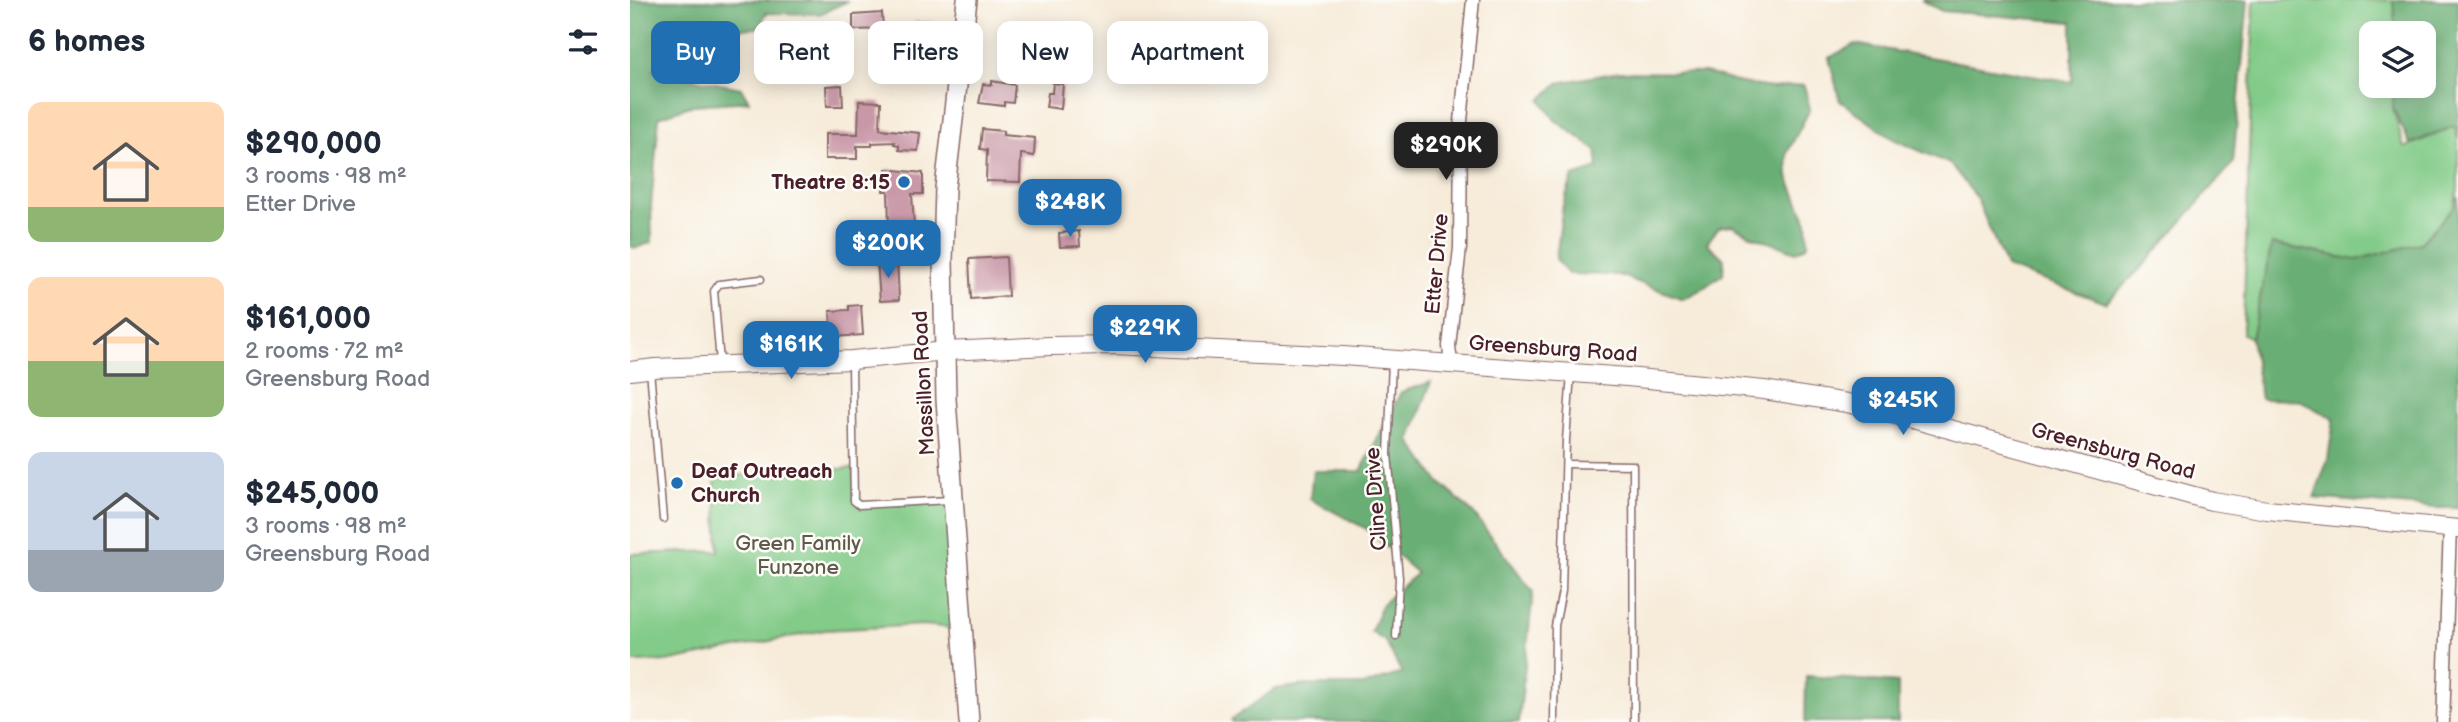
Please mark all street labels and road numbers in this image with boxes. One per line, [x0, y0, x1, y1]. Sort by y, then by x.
street label: Etter Drive [1420, 213, 1454, 315]
street label: Massillon Road [908, 310, 940, 456]
street label: Greensburg Road [1468, 331, 1638, 367]
street label: Greensburg Road [2028, 417, 2198, 485]
street label: Cline Drive [1360, 446, 1392, 552]

